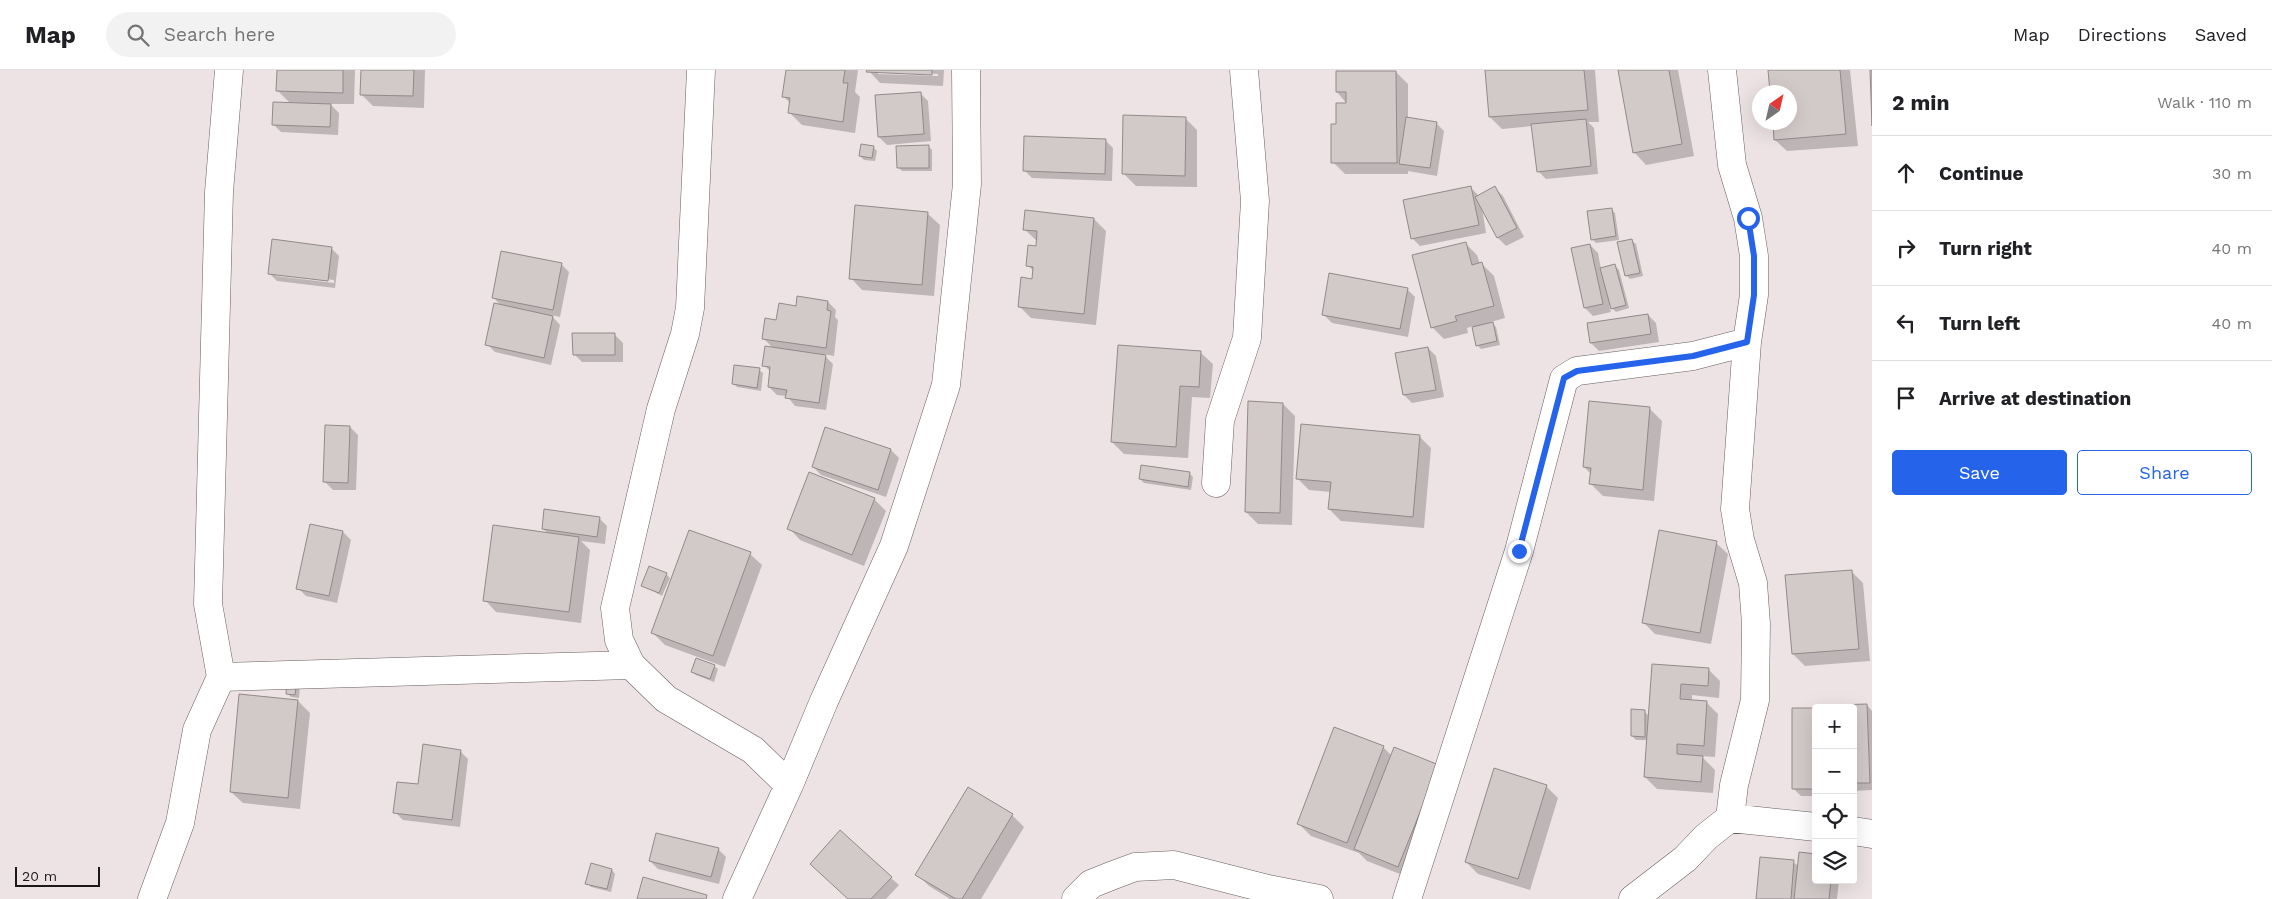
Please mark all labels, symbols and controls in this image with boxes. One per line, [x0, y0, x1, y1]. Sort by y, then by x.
search box [106, 12, 456, 57]
text: Map [25, 21, 76, 49]
icon: search [124, 21, 152, 49]
text: Search here [164, 23, 275, 46]
text: Map [2013, 24, 2050, 45]
text: Directions [2078, 24, 2167, 45]
text: Saved [2195, 24, 2247, 45]
north arrow [1752, 85, 1797, 130]
text: 2 min [1892, 90, 1949, 115]
text: Walk · 110 m [2157, 93, 2252, 112]
icon: ahead [1892, 159, 1920, 187]
text: Continue [1939, 162, 2023, 185]
text: 30 m [2212, 164, 2252, 183]
route start [1737, 207, 1760, 230]
icon: right [1892, 234, 1920, 262]
text: Turn right [1939, 237, 2032, 260]
text: 40 m [2212, 239, 2252, 258]
icon: left [1892, 309, 1920, 337]
text: Turn left [1939, 312, 2020, 335]
text: 40 m [2212, 314, 2252, 333]
icon: arrive [1892, 384, 1920, 412]
text: Arrive at destination [1939, 387, 2131, 410]
button: Save [1892, 450, 2067, 495]
button: Share [2077, 450, 2252, 495]
route end [1508, 540, 1531, 563]
map controls [1812, 704, 1857, 884]
button: + [1812, 704, 1857, 749]
button: − [1812, 749, 1857, 794]
button: locate [1812, 794, 1857, 839]
button: layers [1812, 839, 1857, 884]
scale bar [15, 864, 100, 887]
text: 20 m [22, 868, 57, 884]

